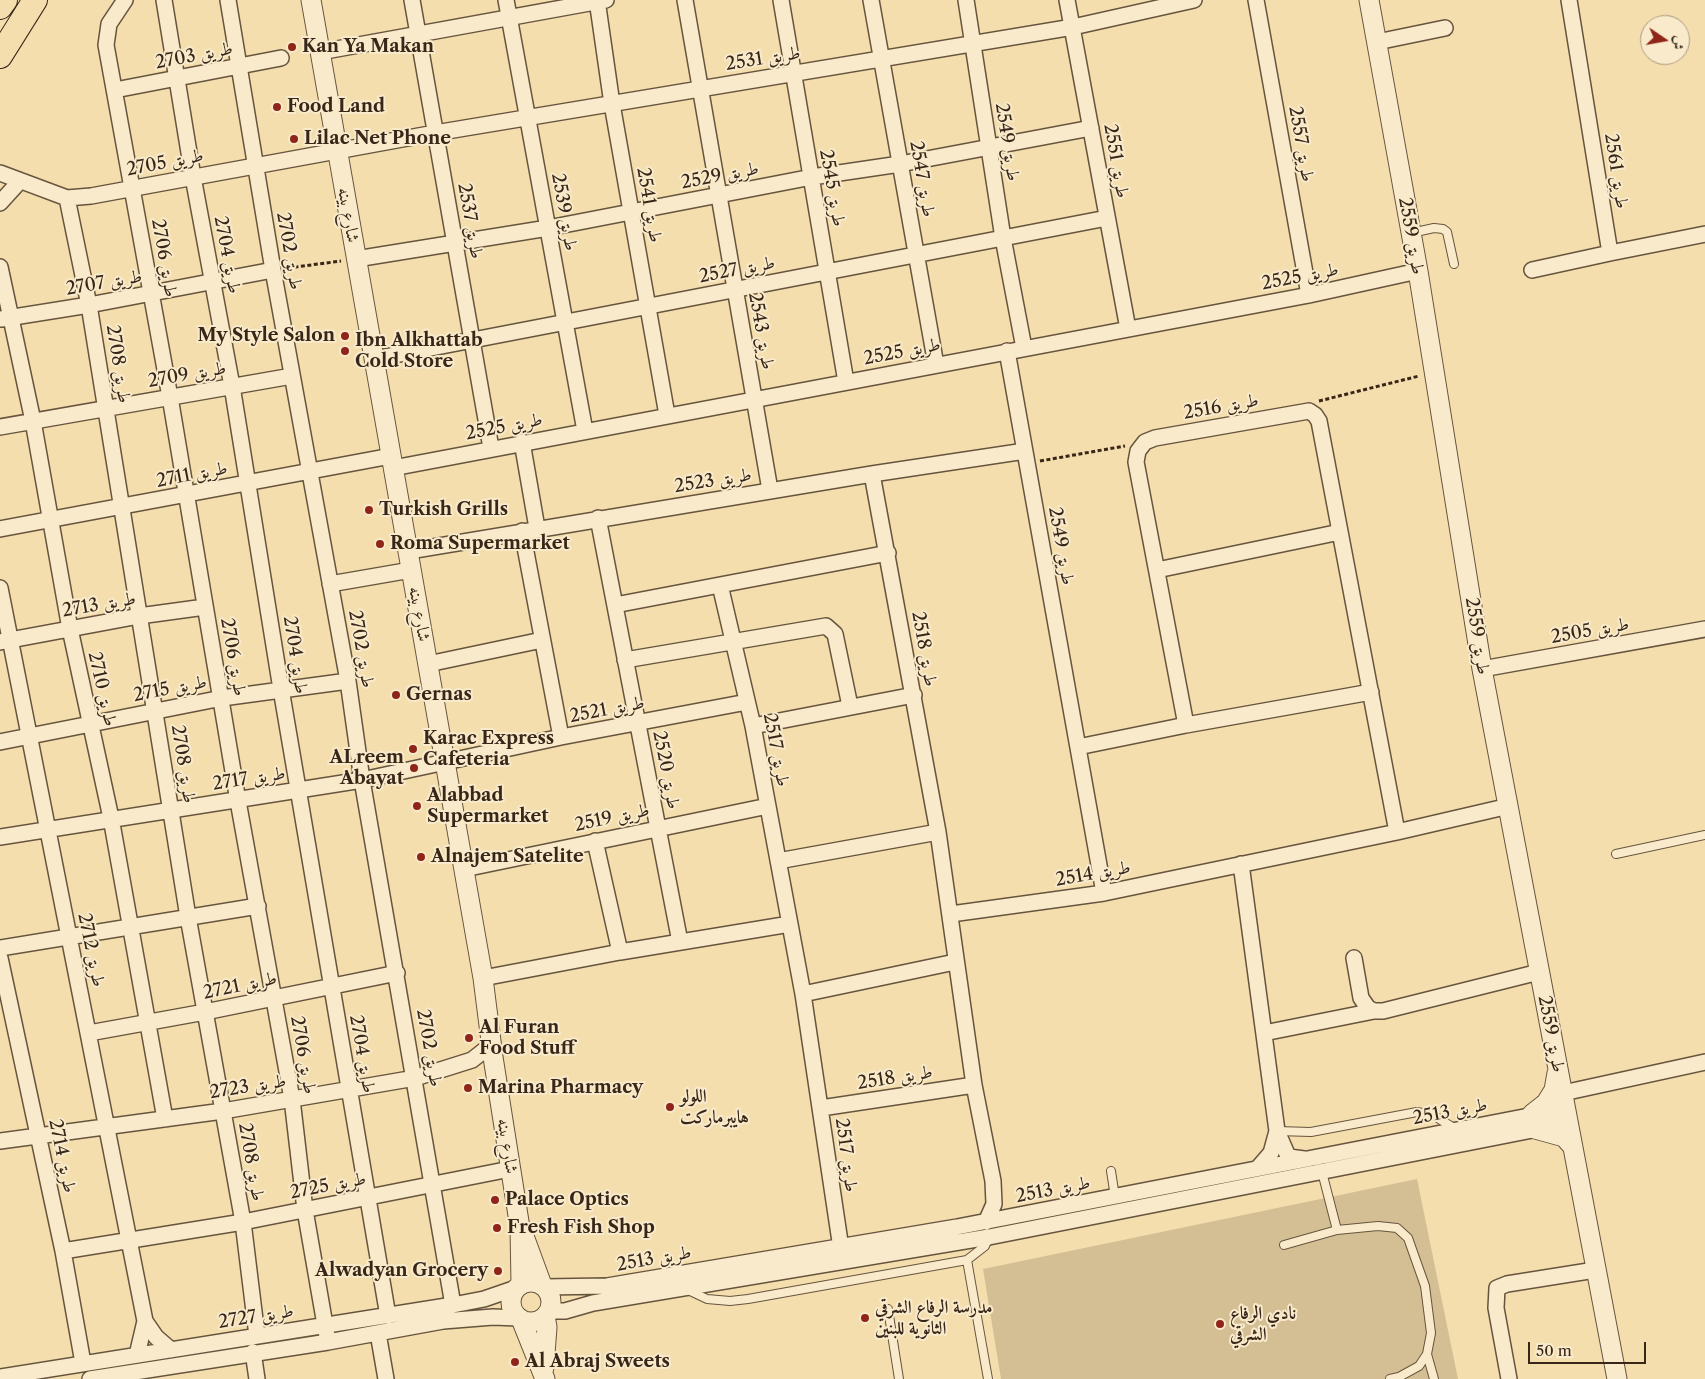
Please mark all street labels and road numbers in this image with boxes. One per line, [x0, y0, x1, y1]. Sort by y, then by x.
street label: طريق 2703 [154, 38, 234, 74]
street label: طريق 2531 [724, 42, 802, 76]
street label: طريق 2549 [990, 101, 1024, 183]
street label: طريق 2557 [1284, 104, 1318, 184]
street label: طريق 2551 [1099, 122, 1133, 200]
street label: طريق 2561 [1599, 132, 1633, 210]
street label: طريق 2547 [905, 139, 939, 219]
street label: طريق 2705 [125, 145, 205, 181]
street label: طريق 2545 [815, 148, 849, 228]
street label: طريق 2529 [679, 158, 761, 194]
street label: طريق 2541 [632, 166, 666, 244]
street label: طريق 2539 [547, 172, 581, 252]
street label: طريق 2537 [453, 181, 487, 261]
street label: شارع بينه [333, 186, 363, 244]
street label: طريق 2559 [1394, 196, 1428, 276]
street label: طريق 2702 [272, 210, 306, 292]
street label: طريق 2704 [209, 214, 245, 296]
street label: طريق 2706 [147, 217, 181, 299]
street label: طريق 2527 [697, 252, 777, 288]
street label: طريق 2525 [1260, 259, 1340, 295]
street label: طريق 2707 [64, 266, 144, 300]
street label: طريق 2543 [744, 291, 778, 371]
street label: طريق 2708 [101, 323, 135, 405]
street label: طريق 2525 [862, 334, 942, 370]
street label: طريق 2709 [146, 358, 228, 392]
street label: طريق 2516 [1182, 390, 1260, 424]
street label: طريق 2525 [464, 409, 544, 445]
street label: طريق 2711 [155, 458, 229, 492]
street label: طريق 2523 [673, 464, 753, 498]
street label: طريق 2549 [1044, 505, 1078, 587]
street label: شارع بينه [404, 585, 434, 643]
street label: طريق 2713 [60, 588, 138, 622]
street label: طريق 2559 [1460, 596, 1494, 676]
street label: طريق 2702 [344, 608, 378, 690]
street label: طريق 2518 [907, 610, 941, 688]
street label: طريق 2704 [278, 614, 312, 696]
street label: طريق 2505 [1549, 614, 1631, 648]
street label: طريق 2706 [216, 616, 250, 698]
street label: طريق 2710 [83, 650, 121, 728]
street label: طريق 2715 [131, 671, 209, 707]
street label: طريق 2521 [568, 692, 646, 728]
street label: طريق 2517 [758, 711, 794, 789]
street label: طريق 2708 [166, 723, 200, 805]
street label: طريق 2520 [648, 729, 684, 811]
street label: طريق 2717 [211, 763, 287, 795]
street label: طريق 2519 [573, 800, 651, 836]
street label: طريق 2514 [1054, 857, 1132, 891]
street label: طريق 2712 [73, 911, 109, 989]
street label: طريق 2721 [201, 968, 279, 1004]
street label: طريق 2559 [1533, 994, 1569, 1074]
street label: طريق 2702 [412, 1007, 446, 1089]
street label: طريق 2704 [345, 1013, 379, 1095]
street label: طريق 2706 [286, 1014, 320, 1096]
street label: طريق 2518 [856, 1061, 934, 1095]
street label: طريق 2723 [208, 1070, 288, 1104]
street label: طريق 2513 [1411, 1094, 1489, 1130]
street label: طريق 2714 [44, 1117, 80, 1195]
street label: شارع بينه [492, 1117, 522, 1175]
street label: طريق 2517 [830, 1117, 862, 1193]
street label: طريق 2708 [234, 1121, 268, 1203]
street label: طريق 2725 [288, 1168, 368, 1204]
street label: طريق 2513 [1014, 1172, 1092, 1208]
street label: طريق 2513 [615, 1242, 693, 1276]
street label: طريق 2727 [217, 1300, 295, 1334]

